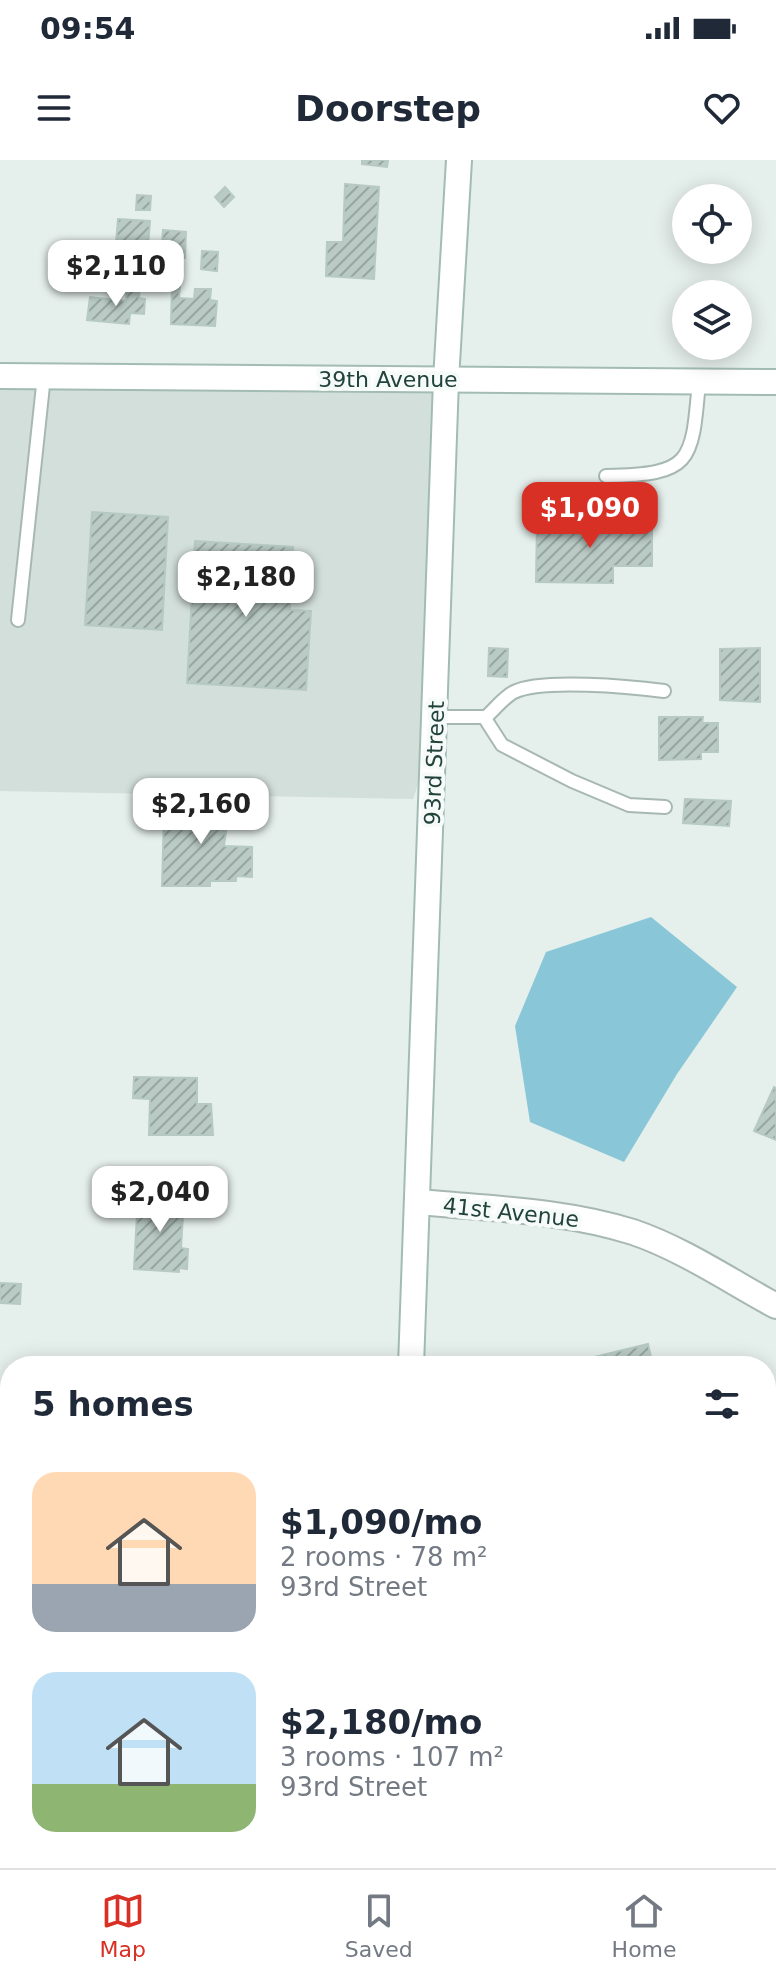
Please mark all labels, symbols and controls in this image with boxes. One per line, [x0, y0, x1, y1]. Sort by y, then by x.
text: 09:54 [40, 11, 136, 46]
icon: menu [32, 86, 76, 130]
icon: heart [700, 86, 744, 130]
text: Doorstep [295, 88, 481, 129]
map controls [672, 184, 752, 360]
button: locate [672, 184, 752, 264]
pin: $2,110 [51, 240, 181, 308]
text: $2,110 [66, 251, 166, 281]
button: layers [672, 280, 752, 360]
street label: 39th Avenue [318, 367, 458, 392]
pin: $1,090 [525, 482, 655, 550]
text: $1,090 [540, 493, 640, 523]
pin: $2,180 [181, 551, 311, 619]
text: $2,180 [196, 562, 296, 592]
street label: 93rd Street [420, 700, 449, 826]
pin: $2,160 [136, 778, 266, 846]
text: $2,160 [151, 789, 251, 819]
pin: $2,040 [95, 1166, 225, 1234]
text: $2,040 [110, 1177, 210, 1207]
street label: 41st Avenue [442, 1193, 580, 1232]
icon: filters [700, 1382, 744, 1426]
text: 5 homes [32, 1384, 194, 1424]
text: $1,090/mo [280, 1502, 482, 1542]
icon: home [96, 1504, 192, 1600]
text: 2 rooms · 78 m² [280, 1542, 488, 1572]
text: 93rd Street [280, 1572, 427, 1602]
text: $2,180/mo [280, 1702, 482, 1742]
icon: home [96, 1704, 192, 1800]
text: 3 rooms · 107 m² [280, 1742, 504, 1772]
text: 93rd Street [280, 1772, 427, 1802]
tab: Map [99, 1889, 146, 1962]
tab: Saved [345, 1889, 413, 1962]
tab: Home [612, 1889, 677, 1962]

